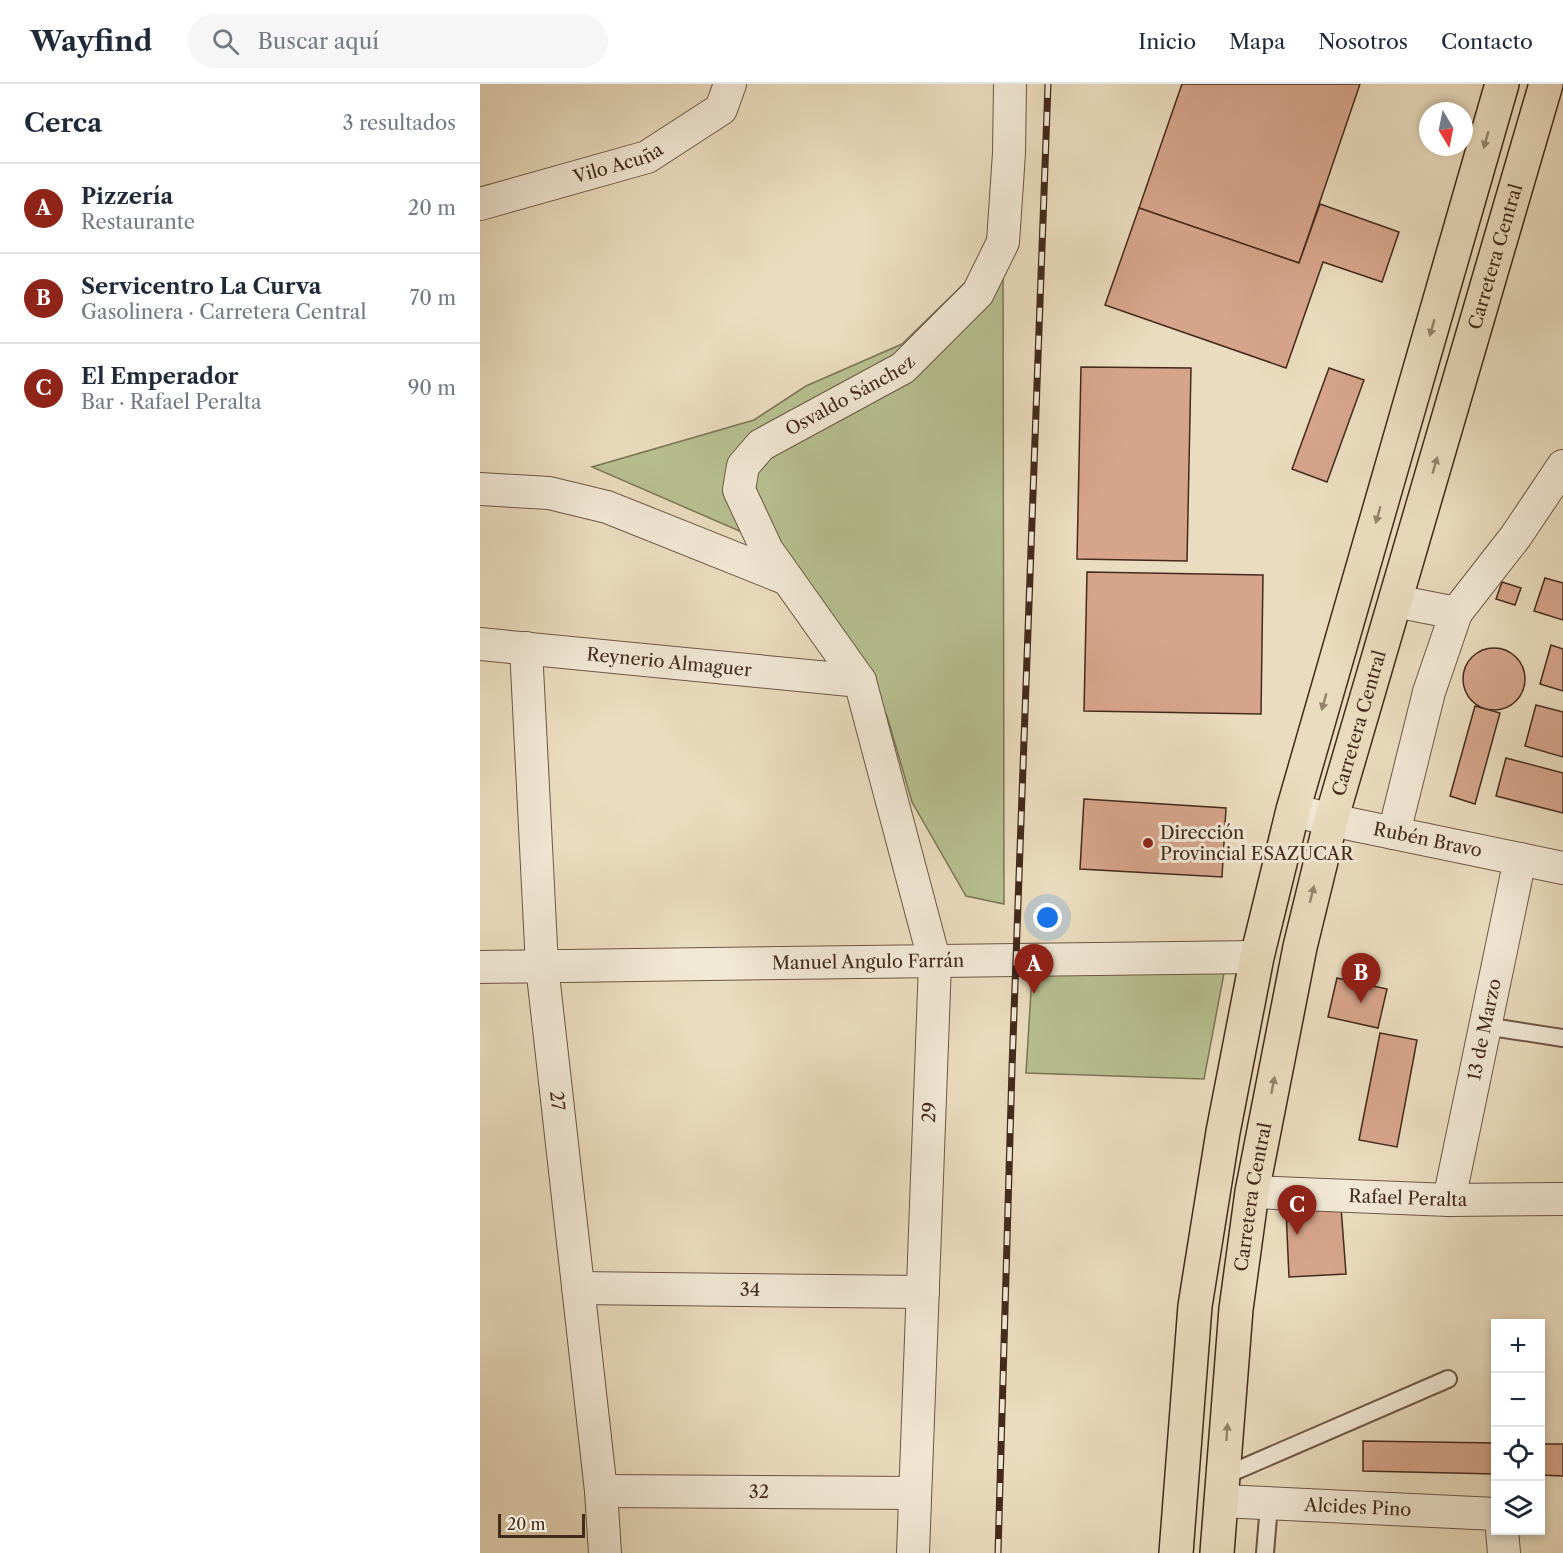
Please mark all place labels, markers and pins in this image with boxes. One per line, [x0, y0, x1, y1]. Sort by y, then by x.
place label: Dirección Provincial ESAZUCAR [1160, 822, 1354, 865]
marker: Dirección Provincial ESAZUCAR [1141, 836, 1155, 850]
pin: A [1014, 944, 1054, 994]
pin: B [1342, 954, 1380, 1003]
pin: C [1278, 1186, 1316, 1235]

